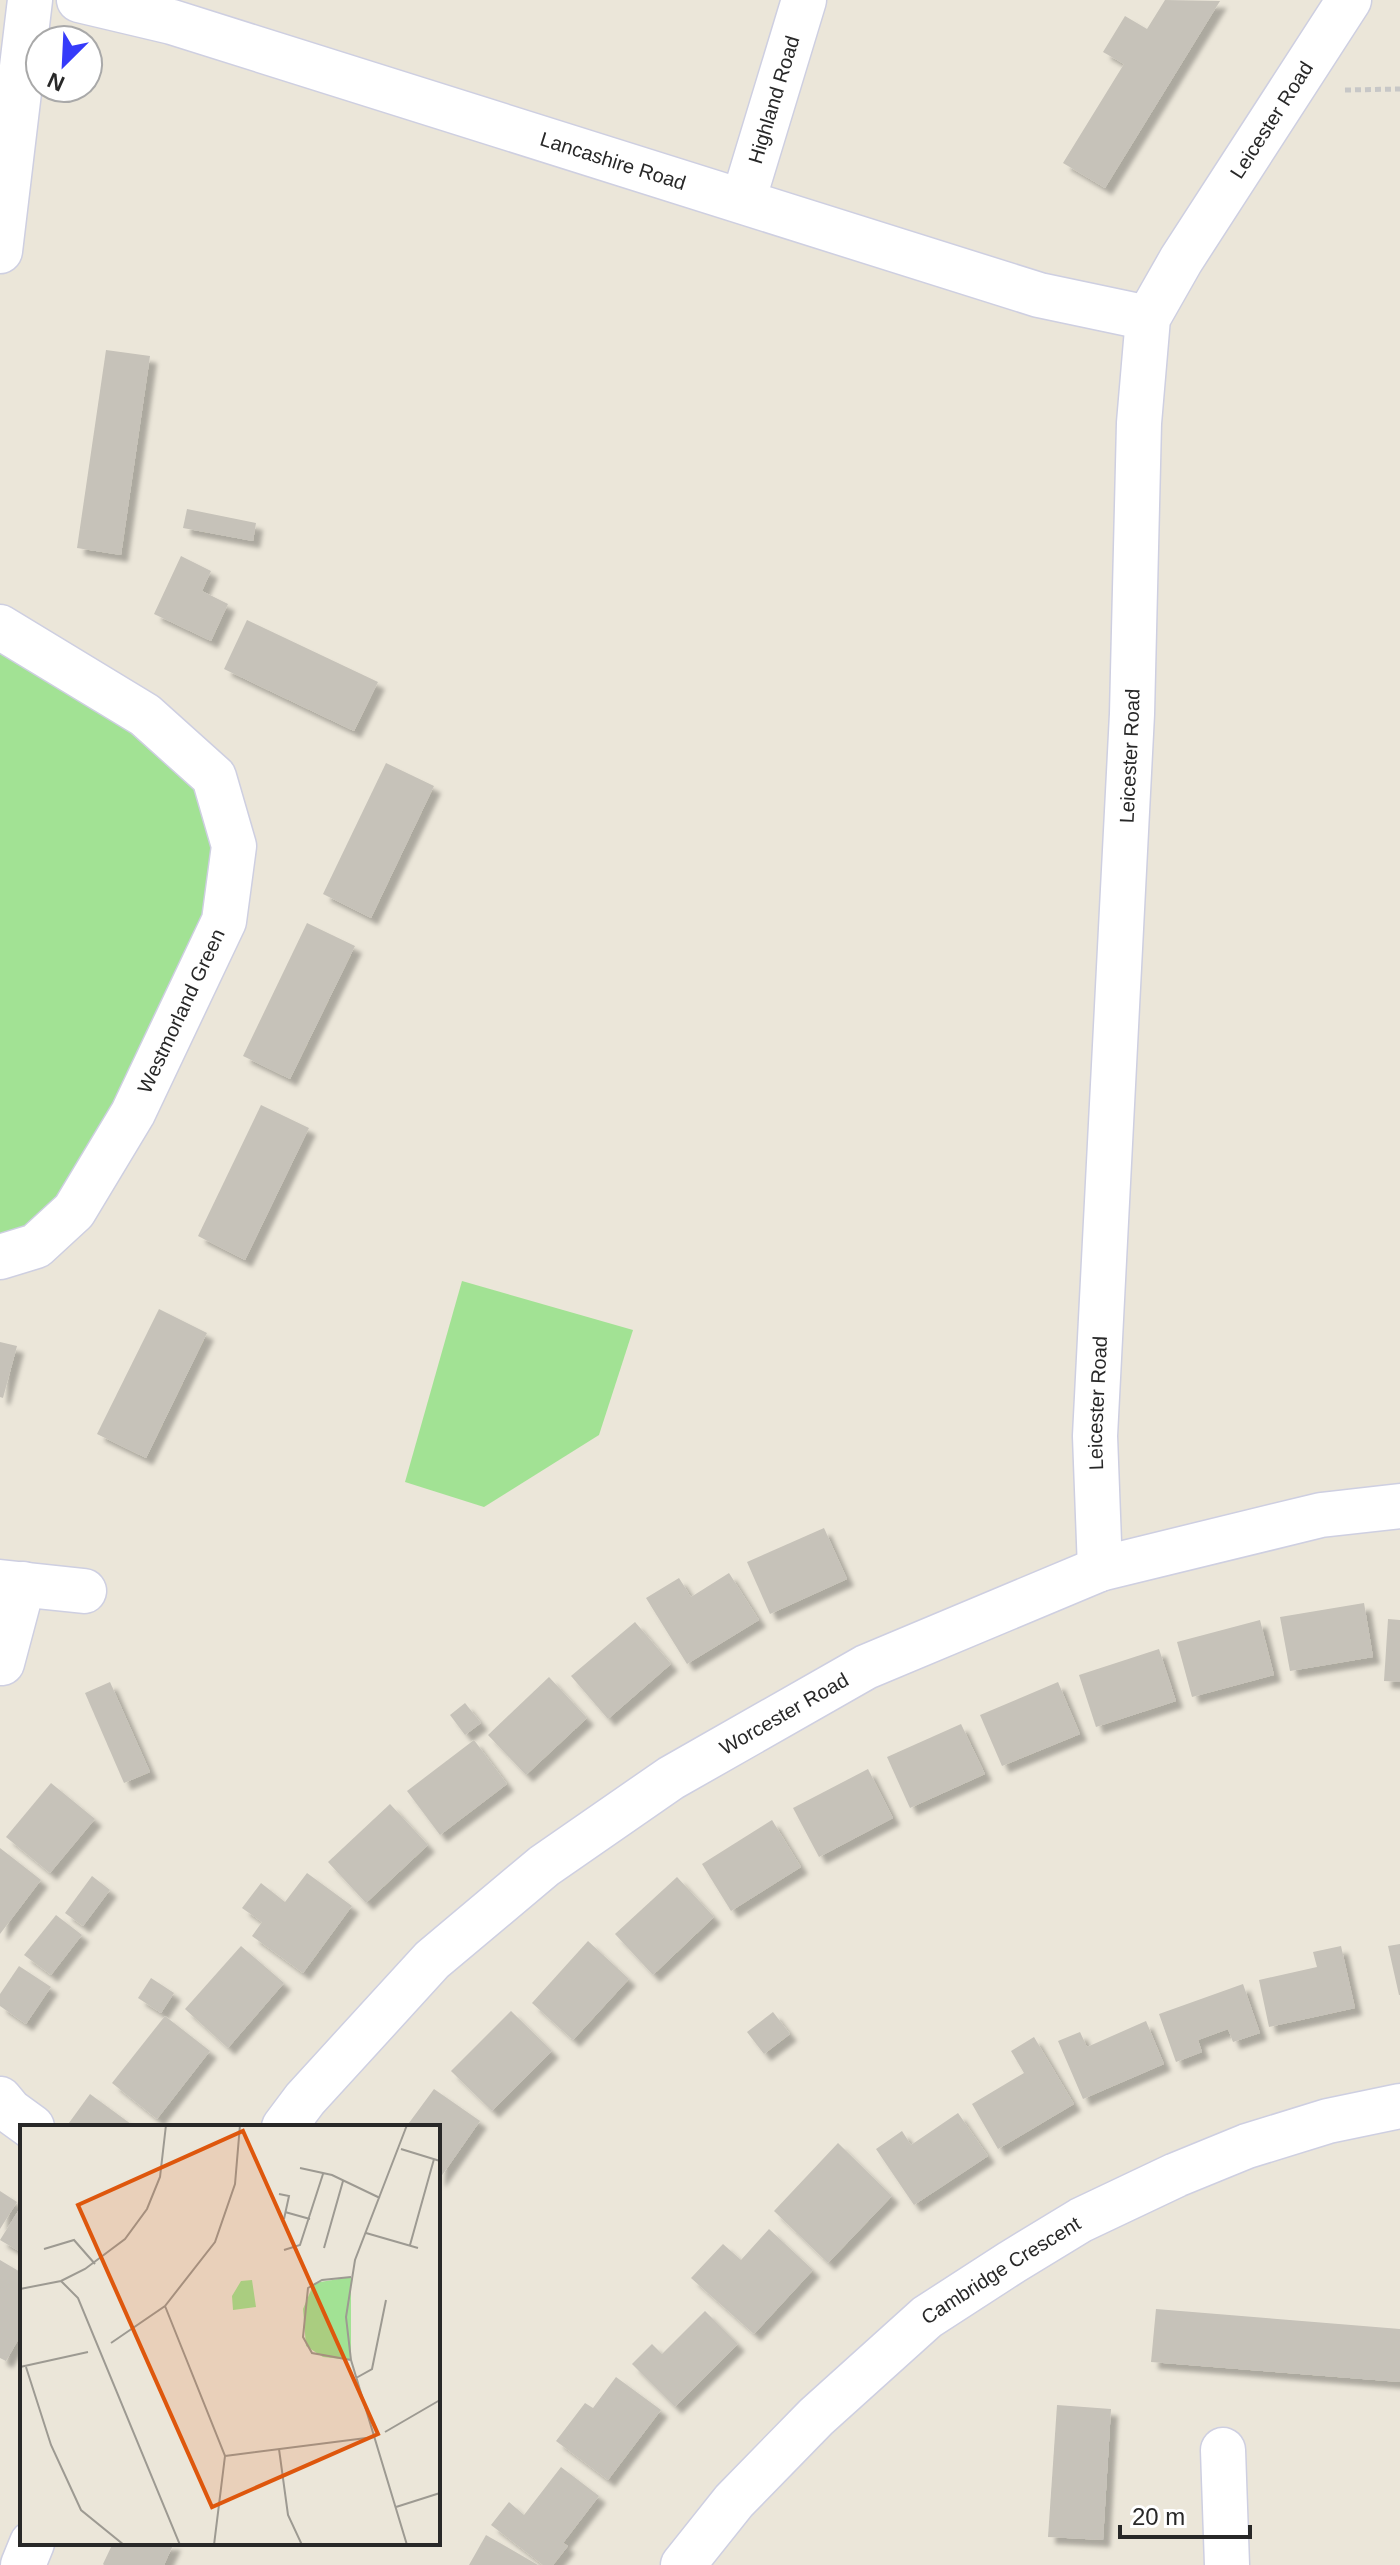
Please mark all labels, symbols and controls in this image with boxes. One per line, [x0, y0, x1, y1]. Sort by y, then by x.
north arrow [24, 24, 104, 104]
street label: Highland Road [744, 33, 804, 166]
street label: Leicester Road [1226, 57, 1317, 182]
text: N [44, 67, 68, 96]
street label: Lancashire Road [538, 128, 689, 194]
street label: Leicester Road [1115, 688, 1144, 824]
street label: Westmorland Green [133, 925, 229, 1097]
street label: Leicester Road [1084, 1335, 1111, 1471]
street label: Worcester Road [716, 1668, 852, 1759]
inset map [20, 2125, 440, 2545]
street label: Cambridge Crescent [917, 2212, 1085, 2329]
scale bar [1120, 2489, 1250, 2539]
text: 20 m [1132, 2503, 1185, 2530]

